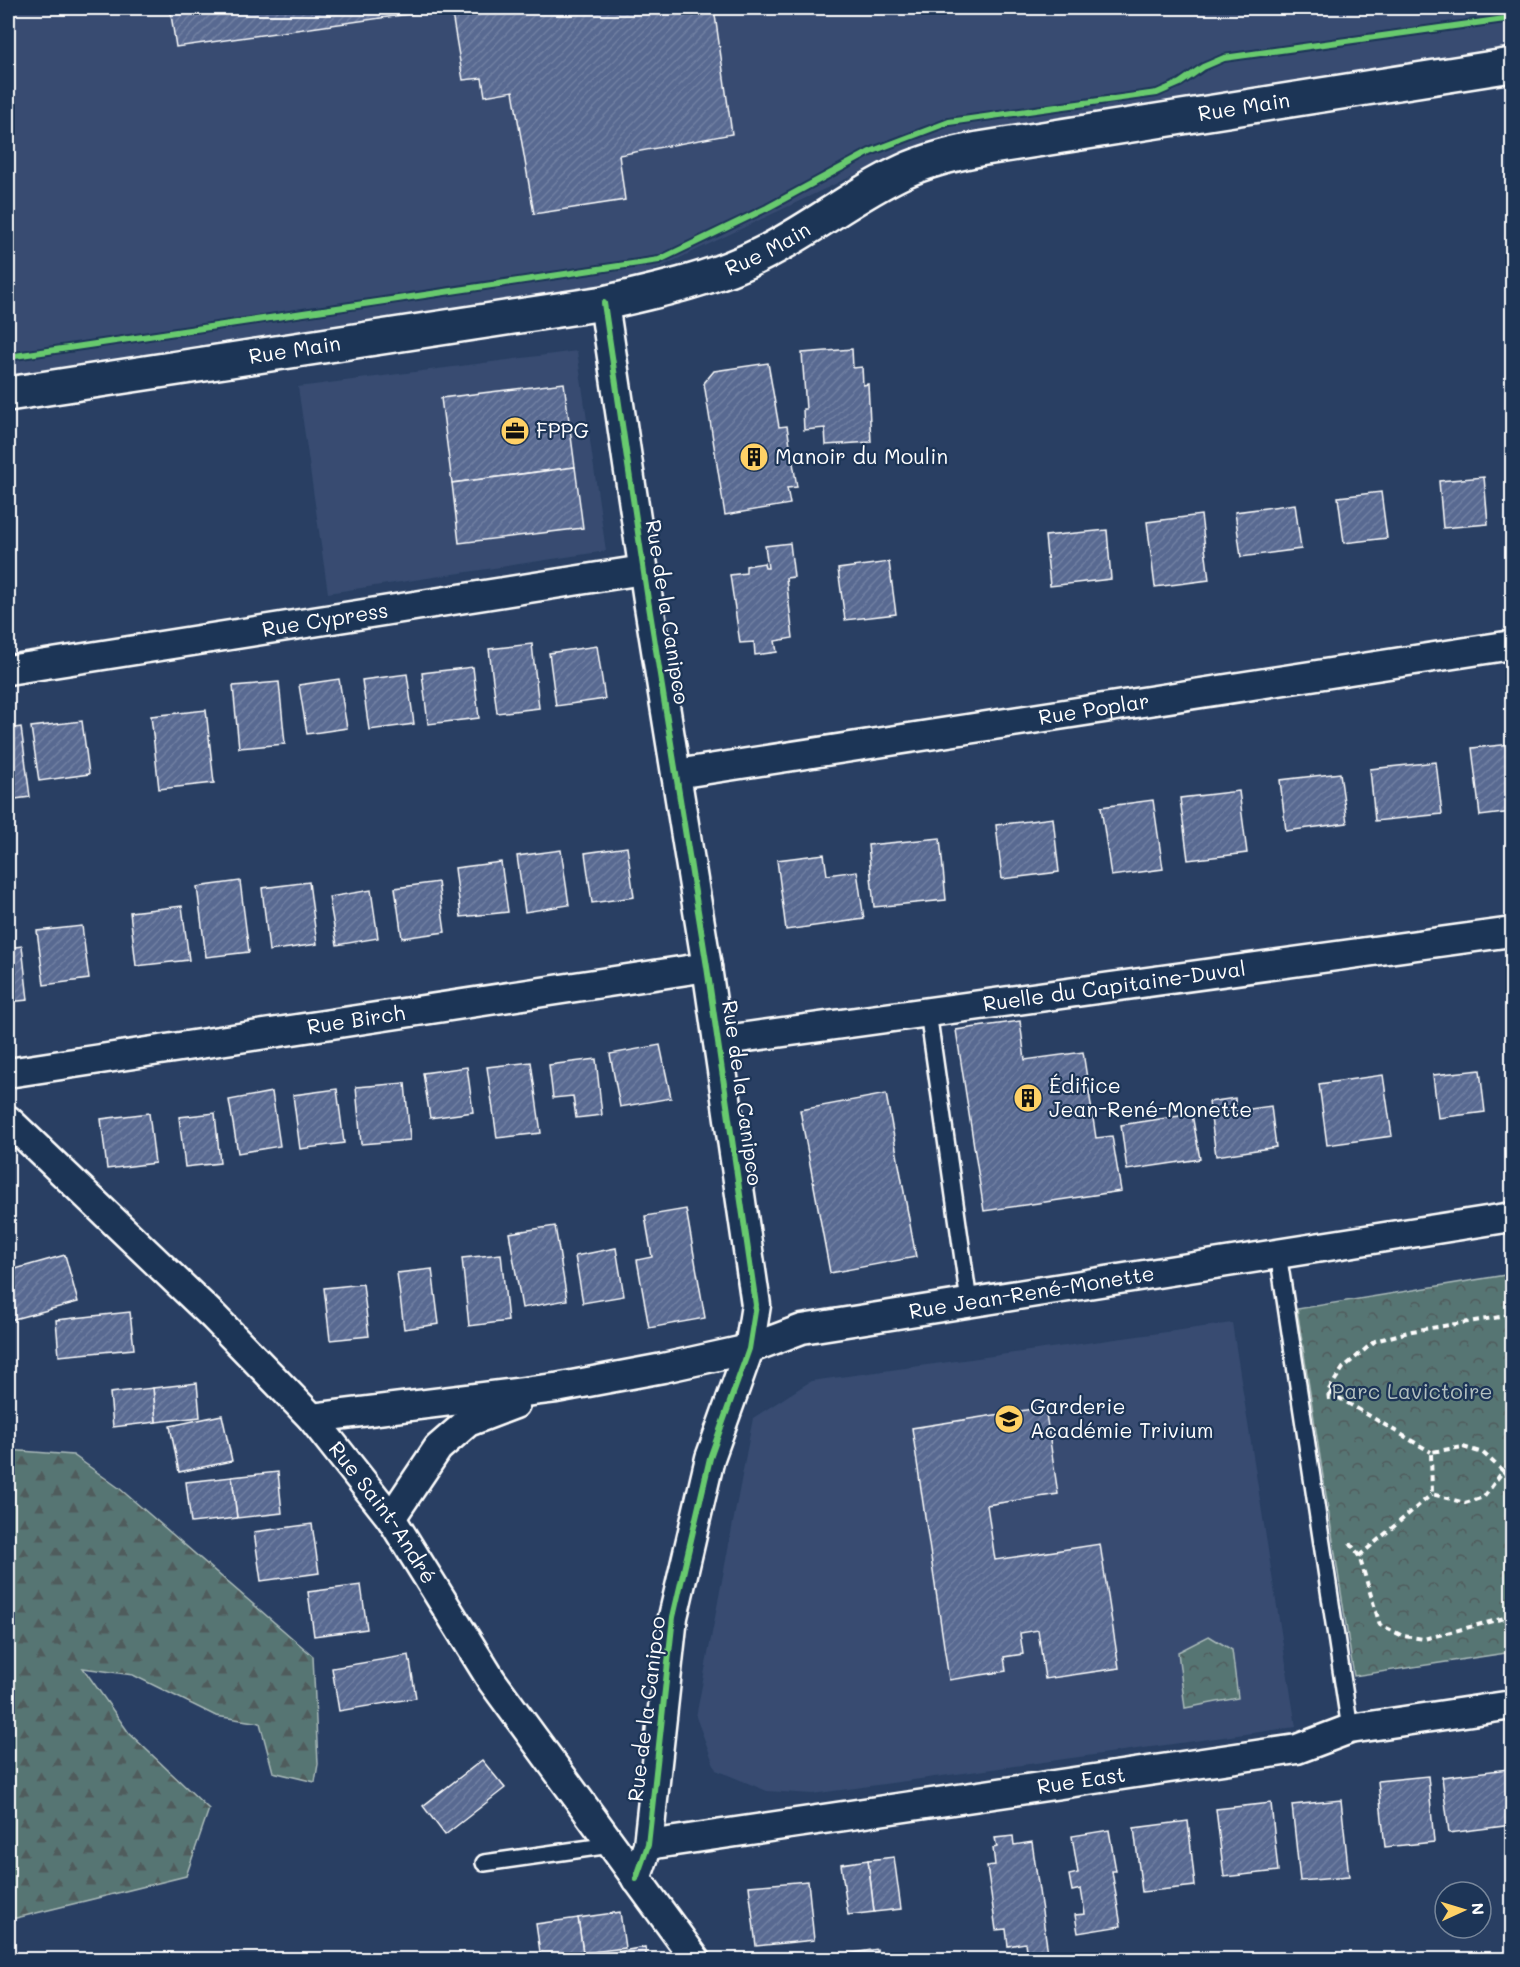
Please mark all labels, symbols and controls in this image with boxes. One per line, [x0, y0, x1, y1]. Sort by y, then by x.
street label: Rue Main [1196, 85, 1292, 126]
street label: Rue Main [721, 215, 815, 281]
street label: Rue Main [247, 328, 342, 369]
office icon: FPPG [499, 415, 531, 447]
place label: FPPG [536, 416, 589, 443]
building icon: Manoir du Moulin [738, 441, 770, 473]
place label: Manoir du Moulin [775, 442, 948, 469]
street label: Rue de la Canipco [641, 517, 696, 706]
street label: Rue Cypress [260, 595, 390, 642]
street label: Rue Poplar [1036, 686, 1151, 730]
street label: Ruelle du Capitaine-Duval [981, 954, 1247, 1017]
street label: Rue Birch [305, 998, 407, 1040]
street label: Rue de la Canipco [717, 998, 770, 1187]
place label: Édifice Jean-René-Monette [1049, 1071, 1252, 1122]
building icon: Édifice Jean-René-Monette [1012, 1082, 1044, 1114]
street label: Rue Jean-René-Monette [907, 1259, 1156, 1324]
park label: Parc Lavictoire [1331, 1377, 1493, 1404]
place label: Garderie Académie Trivium [1030, 1392, 1214, 1443]
school or university icon: Garderie Académie Trivium [993, 1403, 1025, 1435]
street label: Rue Saint-André [324, 1435, 443, 1588]
street label: Rue de la Canipco [621, 1615, 670, 1803]
street label: Rue East [1035, 1760, 1127, 1799]
north arrow [1433, 1880, 1493, 1940]
text: N [1468, 1902, 1489, 1916]

